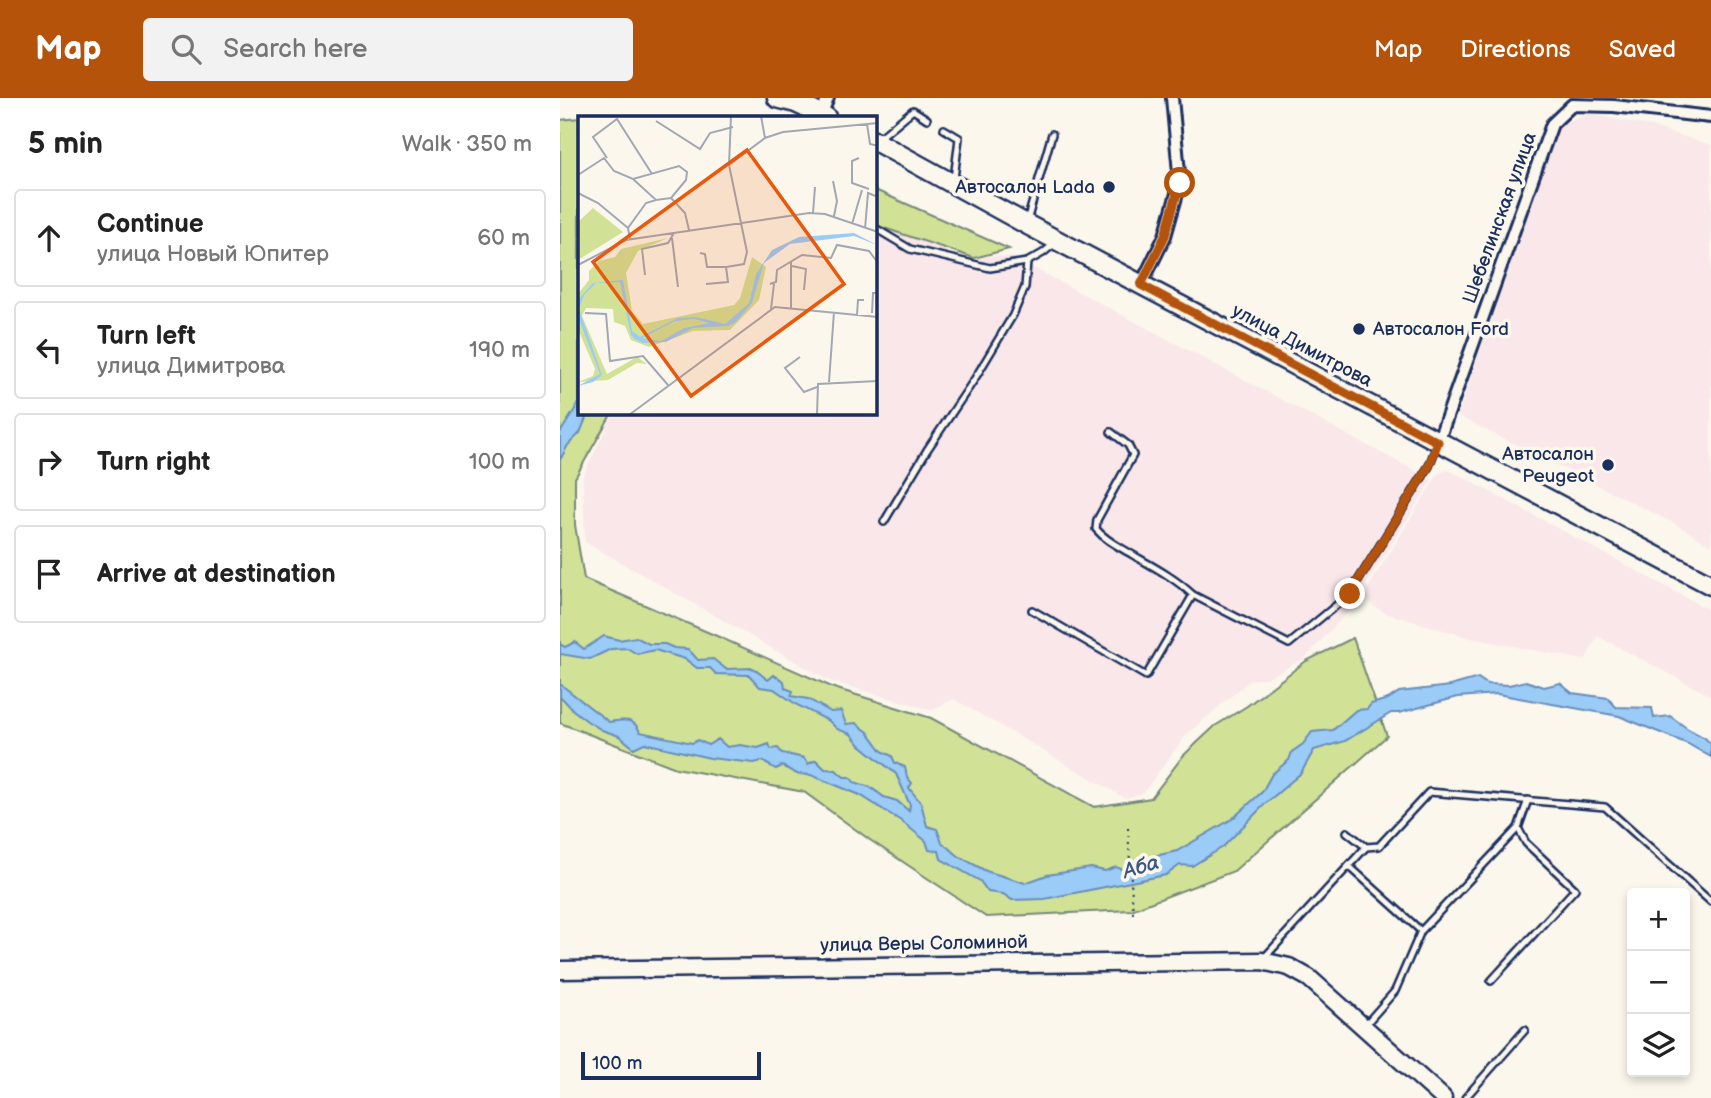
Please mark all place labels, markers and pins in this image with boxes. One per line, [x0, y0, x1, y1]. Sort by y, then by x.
place label: Автосалон Lada [954, 176, 1095, 199]
marker: Автосалон Lada [1101, 179, 1117, 195]
place label: Автосалон Ford [1372, 318, 1509, 341]
marker: Автосалон Ford [1351, 321, 1367, 337]
place label: Автосалон Peugeot [1501, 443, 1594, 488]
marker: Автосалон Peugeot [1600, 457, 1616, 473]

